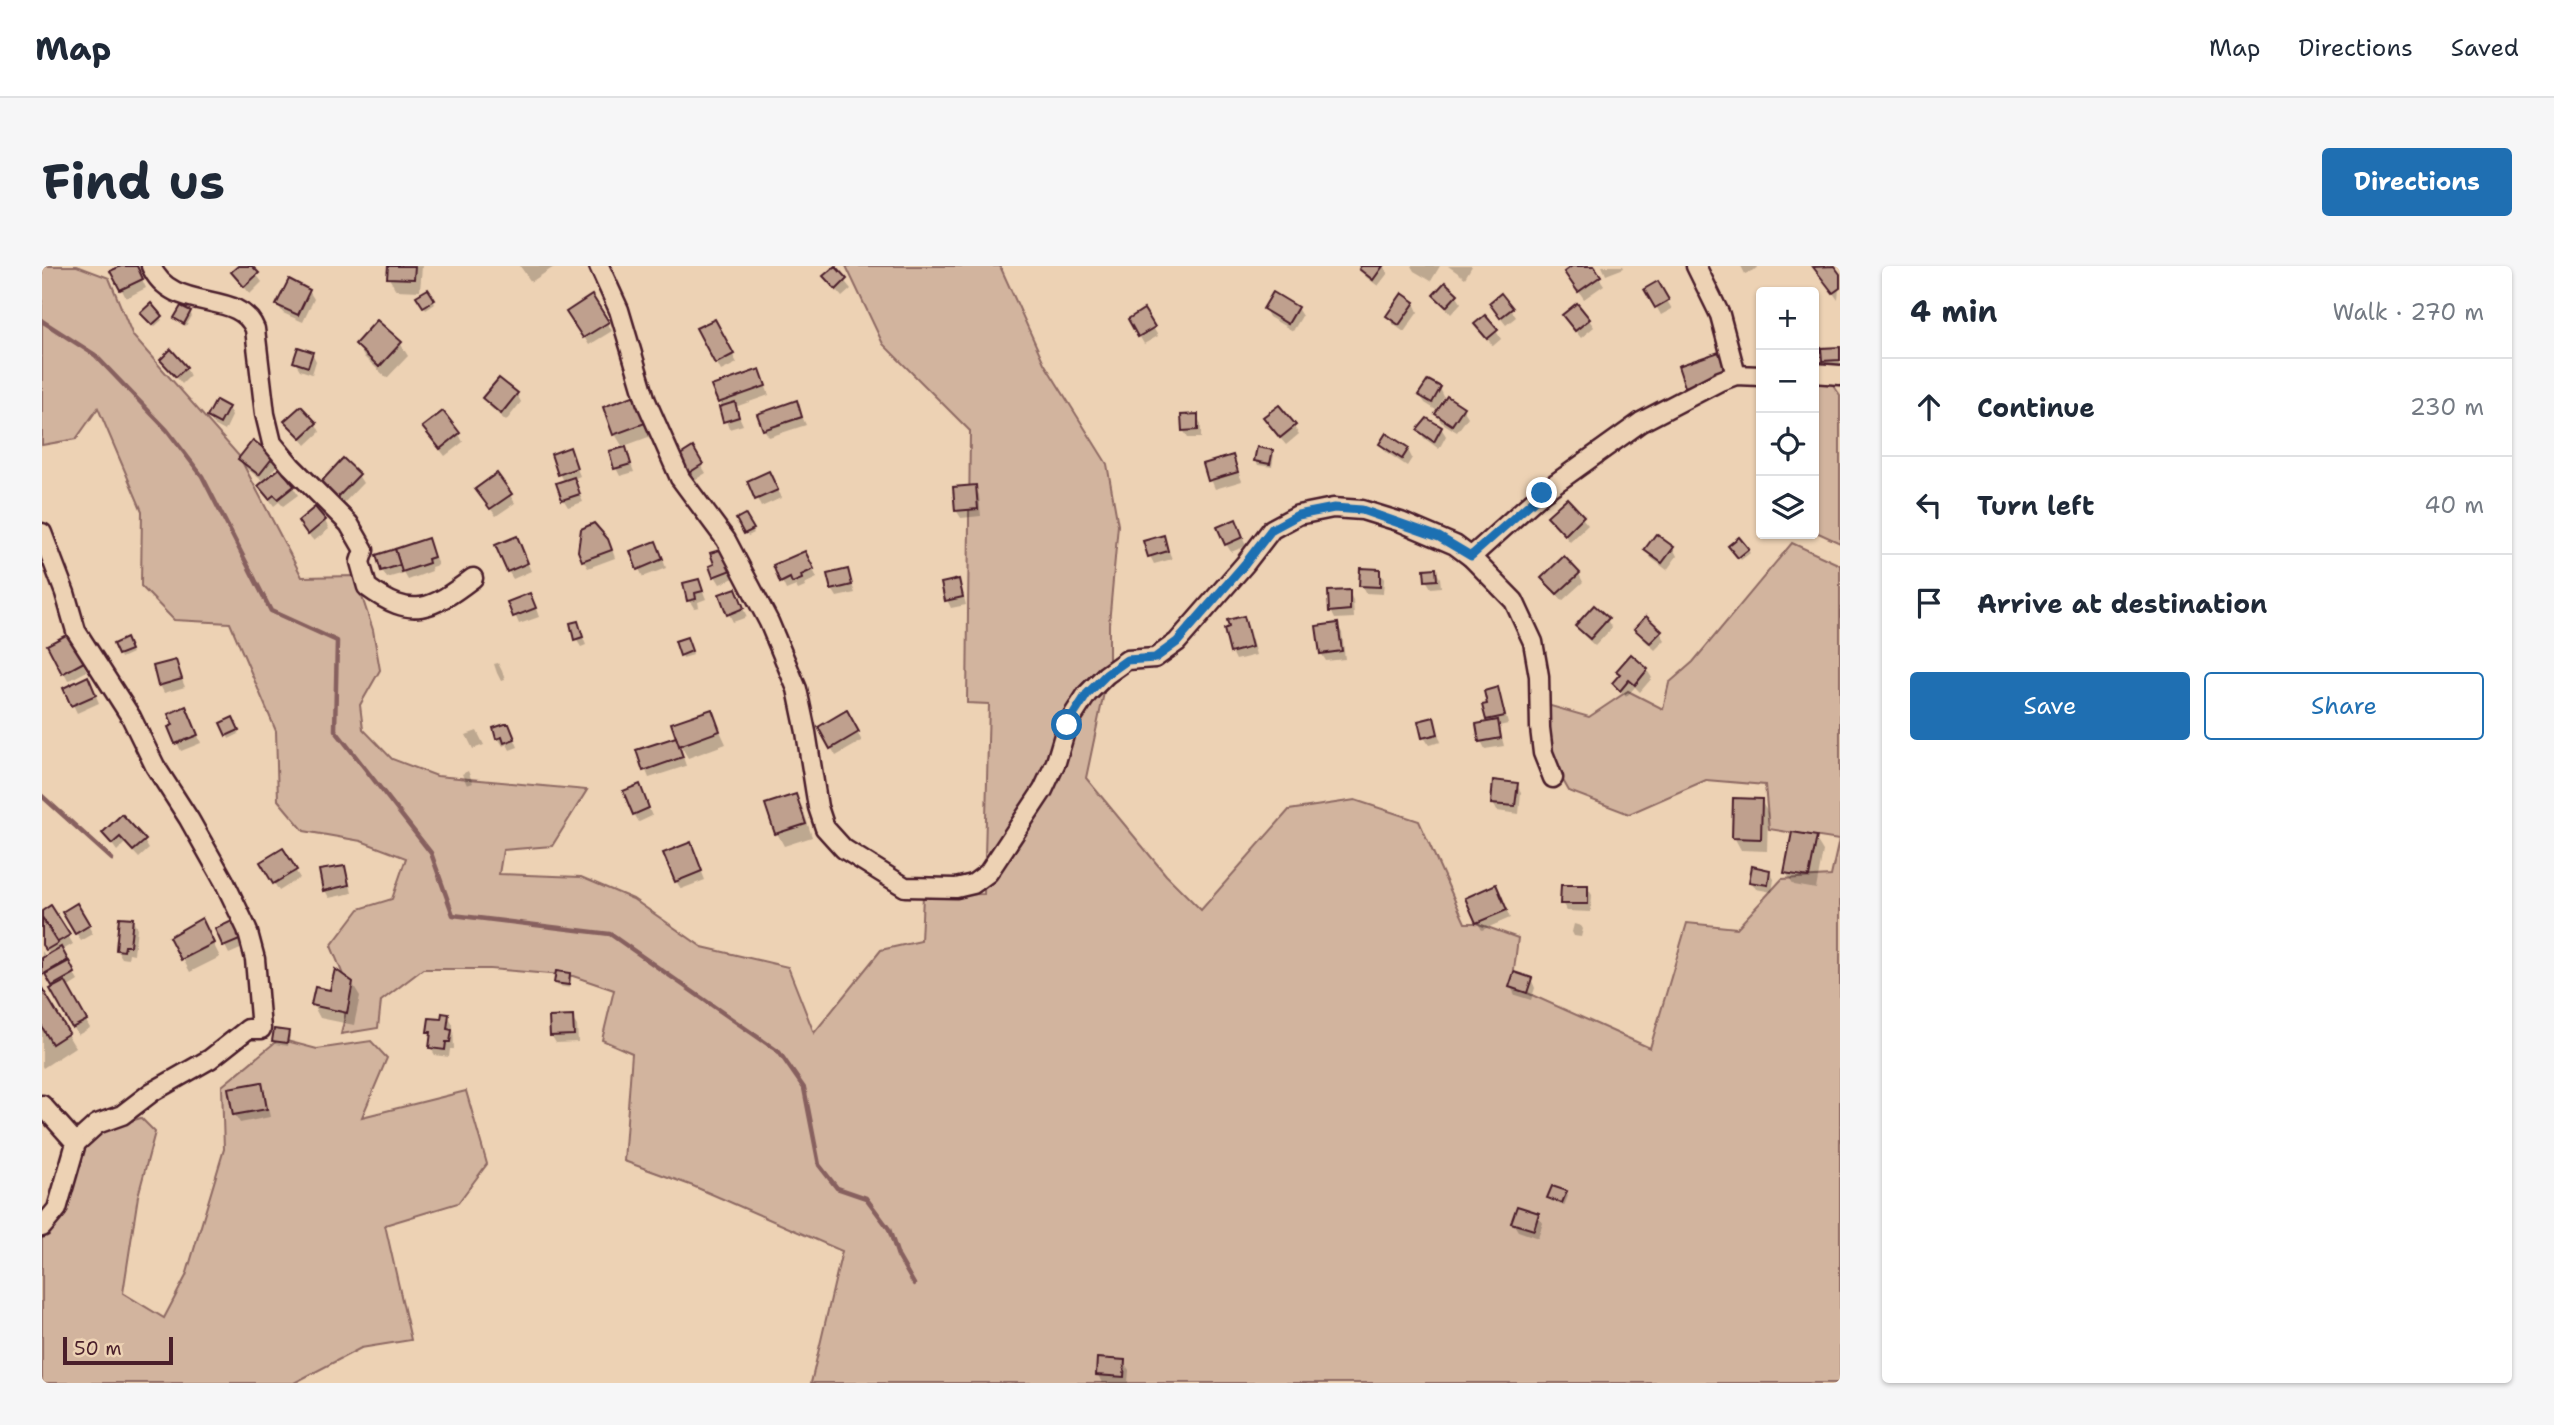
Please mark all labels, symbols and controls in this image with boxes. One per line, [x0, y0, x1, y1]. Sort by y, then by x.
text: Map [35, 26, 111, 71]
text: Map [2209, 32, 2260, 64]
text: Directions [2298, 32, 2413, 64]
text: Saved [2451, 32, 2519, 64]
button: Directions [2322, 148, 2512, 216]
text: Find us [42, 149, 225, 215]
map controls [1756, 287, 1819, 539]
button: + [1756, 287, 1819, 350]
text: 4 min [1910, 291, 1997, 332]
text: Walk · 270 m [2332, 297, 2484, 327]
button: − [1756, 350, 1819, 413]
icon: ahead [1910, 388, 1948, 426]
text: Continue [1977, 390, 2095, 425]
text: 230 m [2410, 392, 2484, 422]
button: locate [1756, 413, 1819, 476]
button: layers [1756, 476, 1819, 539]
route end [1526, 477, 1557, 508]
icon: left [1910, 486, 1948, 524]
text: Turn left [1977, 488, 2094, 523]
text: 40 m [2424, 490, 2484, 520]
icon: arrive [1910, 584, 1948, 622]
text: Arrive at destination [1977, 586, 2267, 621]
button: Save [1910, 672, 2190, 740]
button: Share [2204, 672, 2484, 740]
route start [1051, 709, 1082, 740]
scale bar [63, 1334, 173, 1366]
text: 50 m [74, 1336, 122, 1361]

